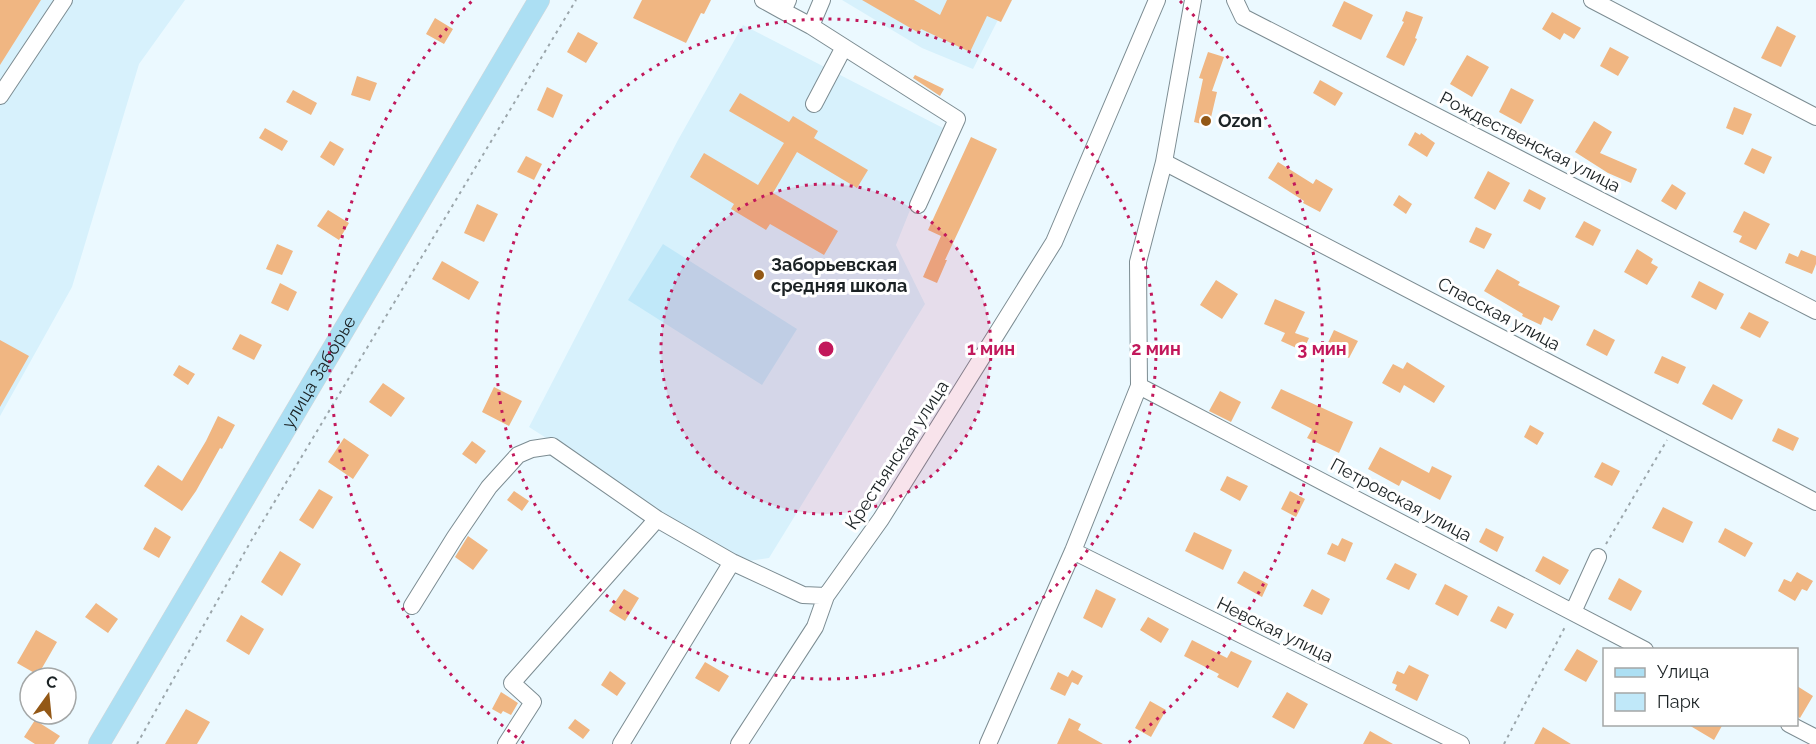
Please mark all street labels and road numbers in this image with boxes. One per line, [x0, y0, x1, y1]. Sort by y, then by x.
street label: Рождественская улица [1437, 87, 1624, 196]
street label: Спасская улица [1434, 272, 1564, 355]
street label: улица Заборье [277, 311, 360, 432]
street label: Крестьянская улица [841, 376, 953, 533]
street label: Петровская улица [1327, 453, 1475, 546]
street label: Невская улица [1214, 592, 1337, 667]

